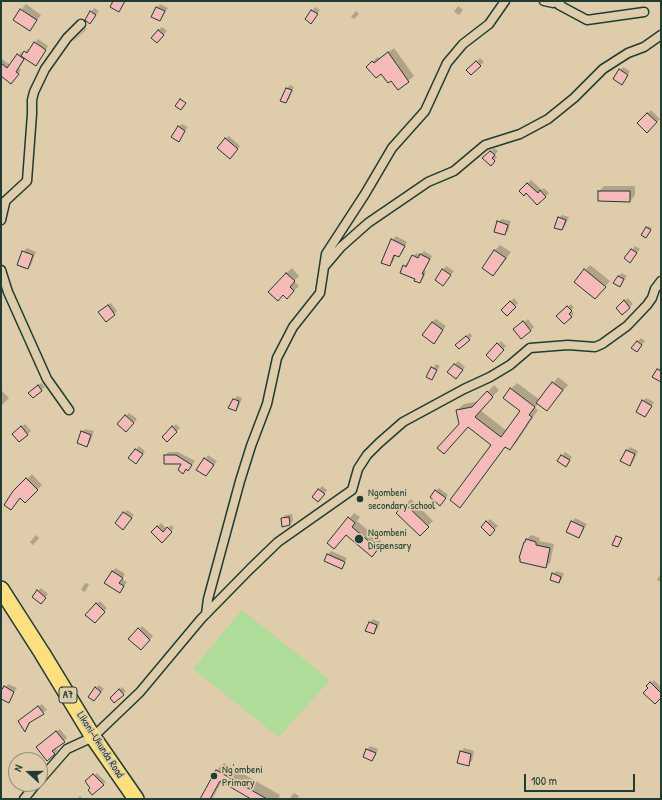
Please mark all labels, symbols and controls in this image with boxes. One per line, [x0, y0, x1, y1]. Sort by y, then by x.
place label: Ngombeni secondary school [368, 486, 435, 512]
marker: Ngombeni secondary school [355, 494, 365, 504]
place label: Ngombeni Dispensary [368, 526, 411, 552]
marker: Ngombeni Dispensary [353, 533, 365, 545]
road number: A7 [59, 687, 77, 703]
street label: Likoni-Ukunda Road [74, 709, 126, 781]
north arrow [8, 752, 48, 792]
text: N [10, 763, 25, 773]
place label: Ng'ombeni Primary [222, 763, 263, 789]
scale bar [526, 766, 637, 792]
marker: Ng'ombeni Primary [209, 771, 219, 781]
text: 100 m [531, 772, 557, 789]

